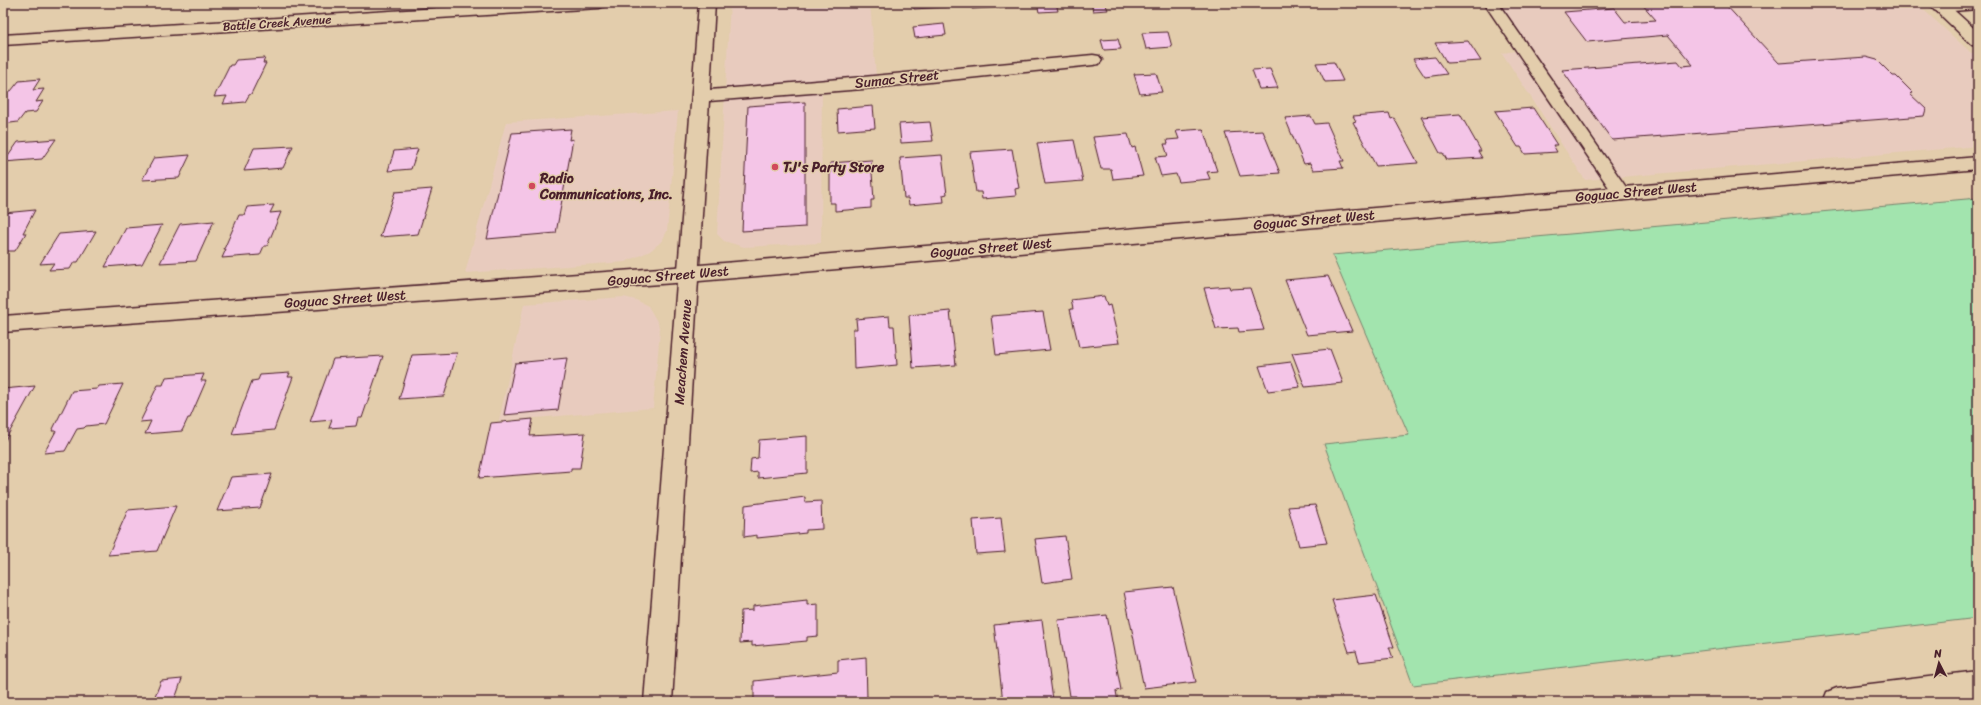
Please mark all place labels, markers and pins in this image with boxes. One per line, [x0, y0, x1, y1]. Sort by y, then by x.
place label: TJ's Party Store [783, 155, 885, 180]
marker: TJ's Party Store [770, 162, 780, 172]
place label: Radio Communications, Inc. [539, 166, 673, 207]
marker: Radio Communications, Inc. [527, 181, 537, 191]

